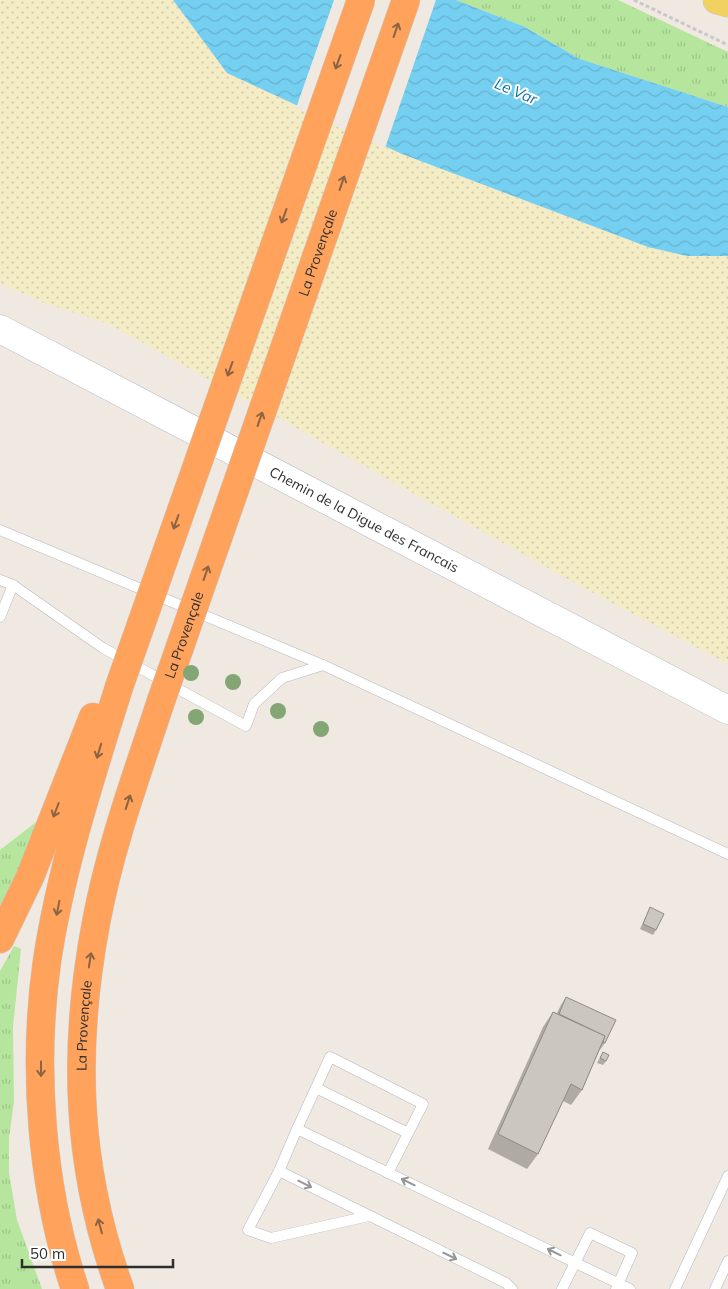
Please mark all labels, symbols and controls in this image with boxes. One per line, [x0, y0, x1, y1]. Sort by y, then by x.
one-way arrow [392, 22, 401, 38]
one-way arrow [333, 54, 342, 70]
water label: Le Var [492, 74, 541, 109]
one-way arrow [338, 176, 347, 191]
one-way arrow [279, 207, 288, 223]
street label: La Provençale [294, 207, 341, 299]
one-way arrow [225, 361, 234, 376]
one-way arrow [256, 412, 265, 427]
street label: Chemin de la Digue des Francais [266, 463, 462, 577]
one-way arrow [171, 514, 180, 529]
one-way arrow [202, 565, 211, 581]
street label: La Provençale [161, 589, 208, 681]
one-way arrow [94, 742, 104, 758]
one-way arrow [124, 795, 133, 811]
one-way arrow [51, 801, 60, 817]
one-way arrow [52, 899, 62, 915]
one-way arrow [85, 953, 95, 969]
street label: La Provençale [72, 979, 96, 1071]
one-way arrow [36, 1060, 46, 1076]
one-way arrow [401, 1177, 416, 1187]
one-way arrow [297, 1179, 312, 1189]
one-way arrow [95, 1218, 104, 1234]
scale bar [22, 1236, 174, 1268]
text: 50 m [30, 1244, 65, 1263]
one-way arrow [547, 1247, 562, 1257]
one-way arrow [442, 1252, 457, 1261]

